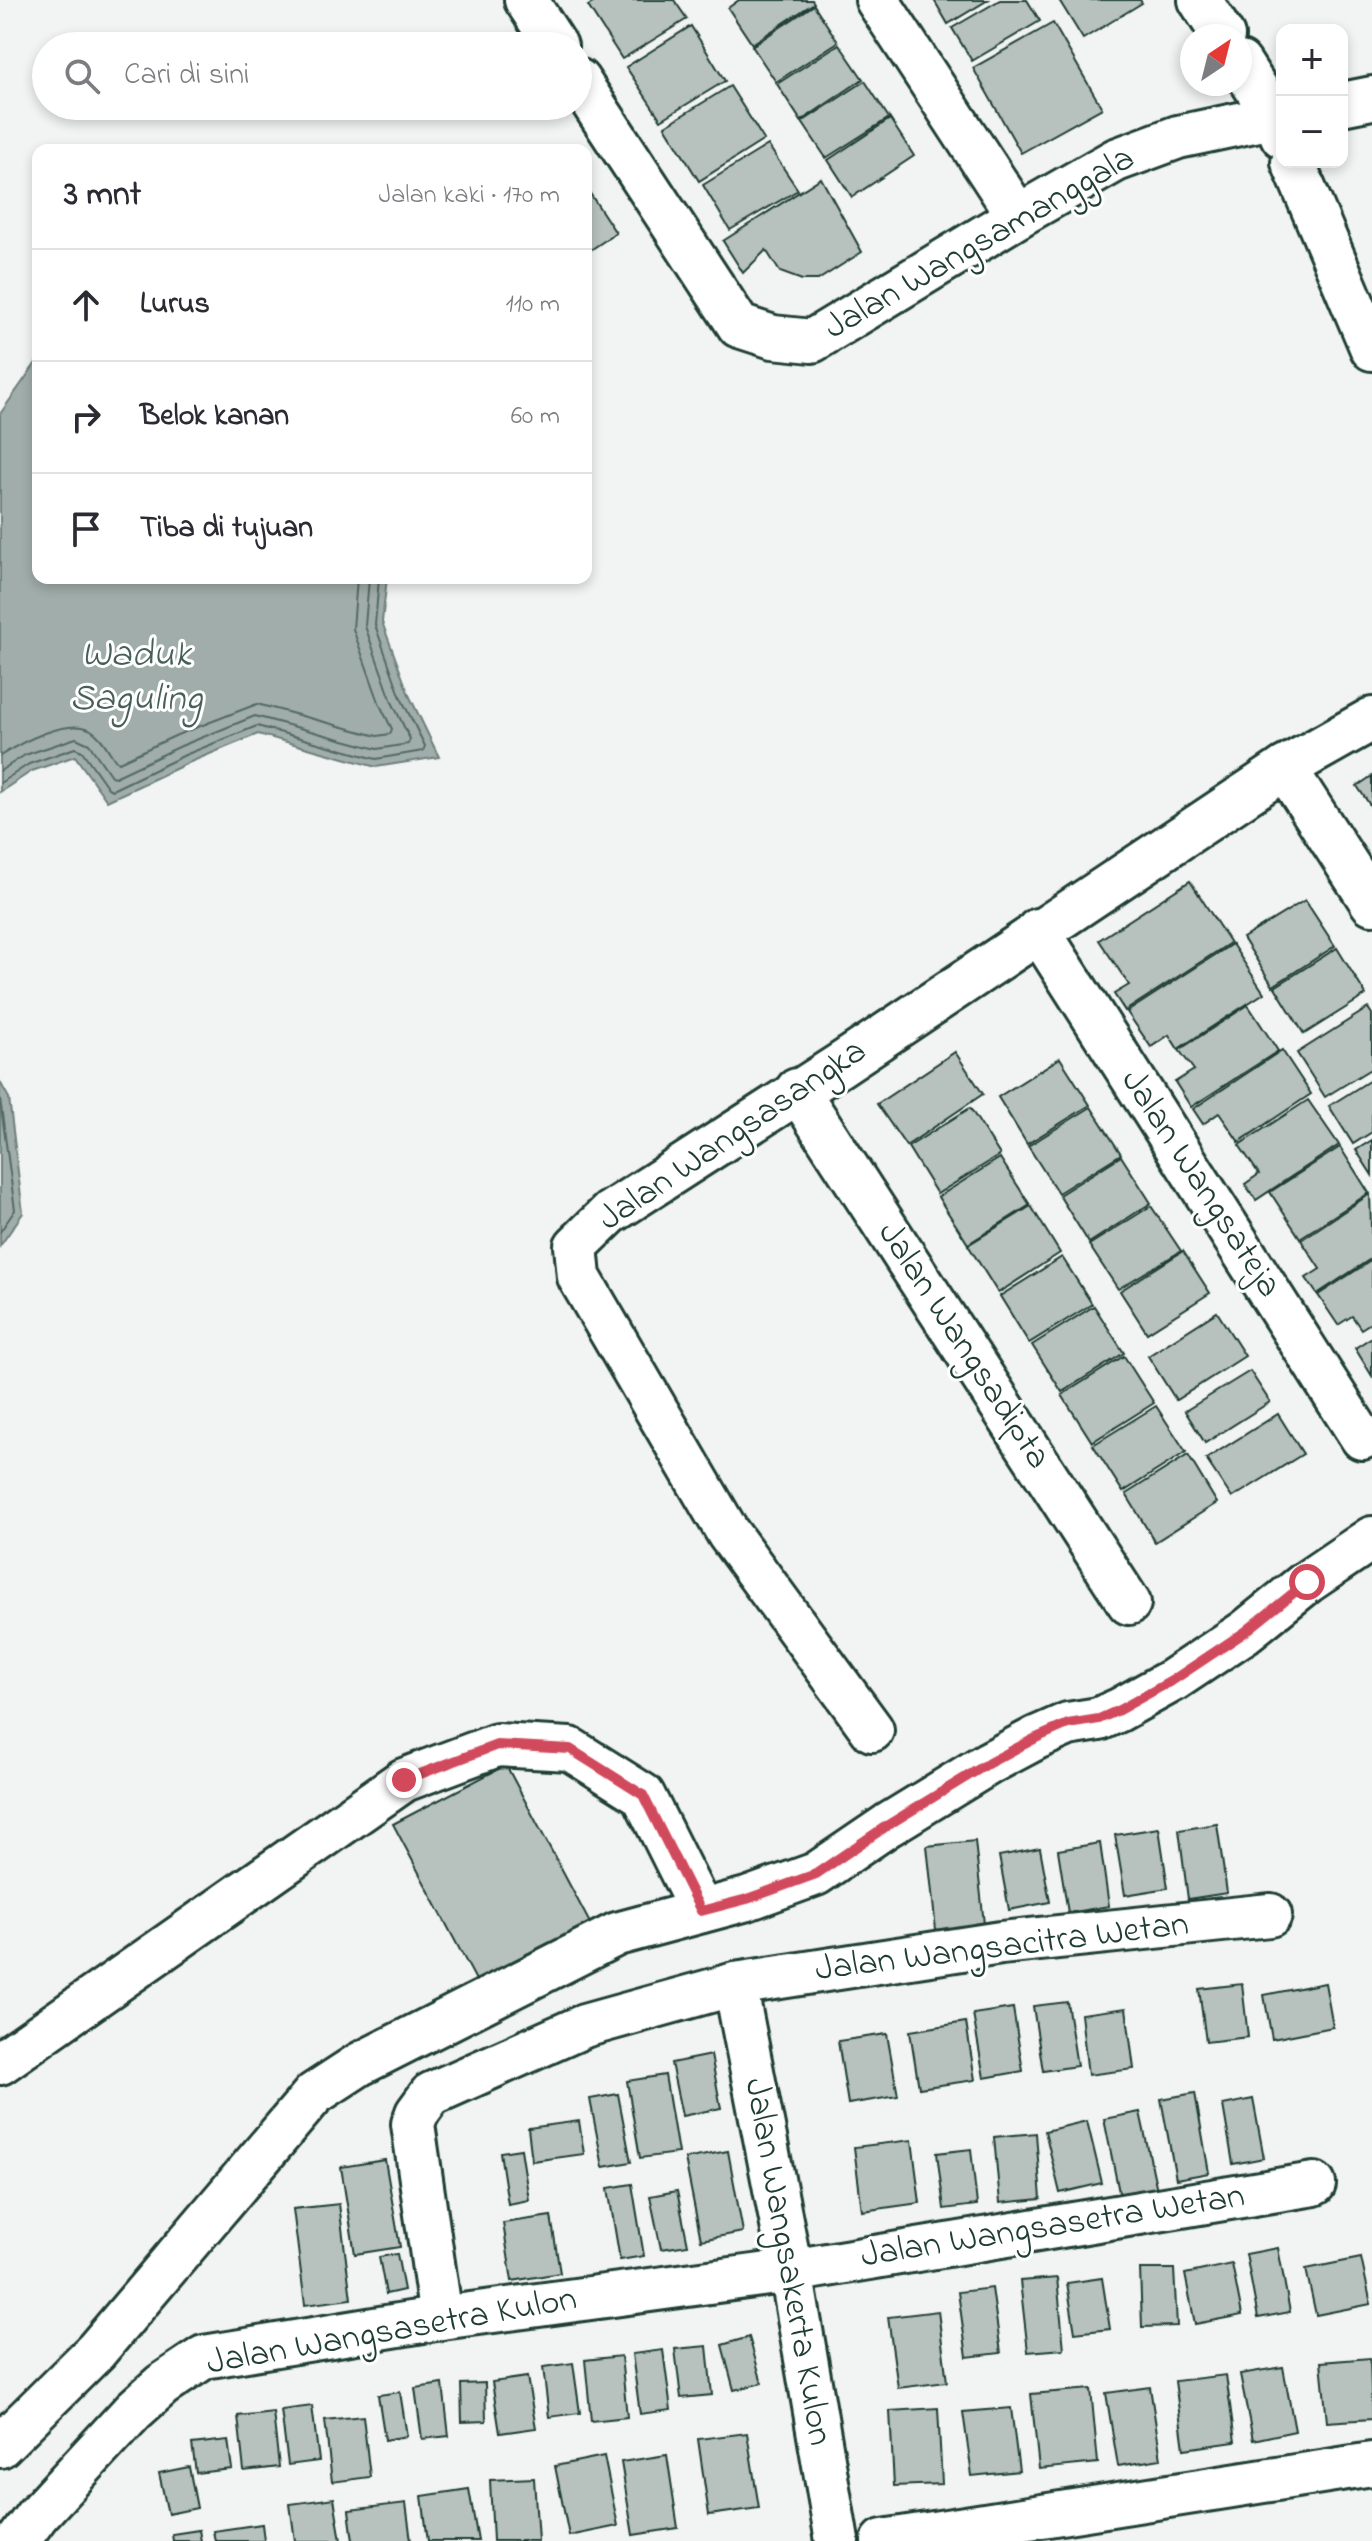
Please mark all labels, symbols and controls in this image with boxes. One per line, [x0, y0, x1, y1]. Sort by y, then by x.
north arrow [1180, 24, 1252, 96]
map controls [1276, 24, 1348, 168]
button: + [1276, 24, 1348, 96]
search box [32, 32, 592, 120]
icon: search [60, 54, 104, 98]
text: Cari di sini [124, 54, 250, 98]
button: − [1276, 96, 1348, 168]
street label: Jalan Wangsamanggala [815, 133, 1145, 355]
text: 3 mnt [64, 171, 141, 221]
text: Jalan kaki · 170 m [379, 177, 560, 215]
icon: ahead [64, 283, 108, 327]
text: Lurus [140, 283, 210, 327]
text: 110 m [506, 286, 560, 324]
icon: right [64, 395, 108, 439]
text: Belok kanan [140, 395, 289, 439]
text: 60 m [511, 398, 560, 436]
icon: arrive [64, 507, 108, 551]
text: Tiba di tujuan [140, 507, 313, 551]
water label: Waduk Saguling [70, 628, 203, 728]
street label: Jalan Wangsasangka [588, 1026, 878, 1246]
street label: Jalan Wangsateja [1106, 1059, 1294, 1309]
street label: Jalan Wangsadipta [863, 1212, 1063, 1480]
route start [1289, 1564, 1325, 1600]
route end [386, 1762, 422, 1798]
street label: Jalan Wangsacitra Wetan [812, 1899, 1192, 1997]
street label: Jalan Wangsakerta Kulon [729, 2074, 845, 2450]
street label: Jalan Wangsasetra Wetan [857, 2170, 1249, 2284]
street label: Jalan Wangsasetra Kulon [203, 2273, 581, 2391]

